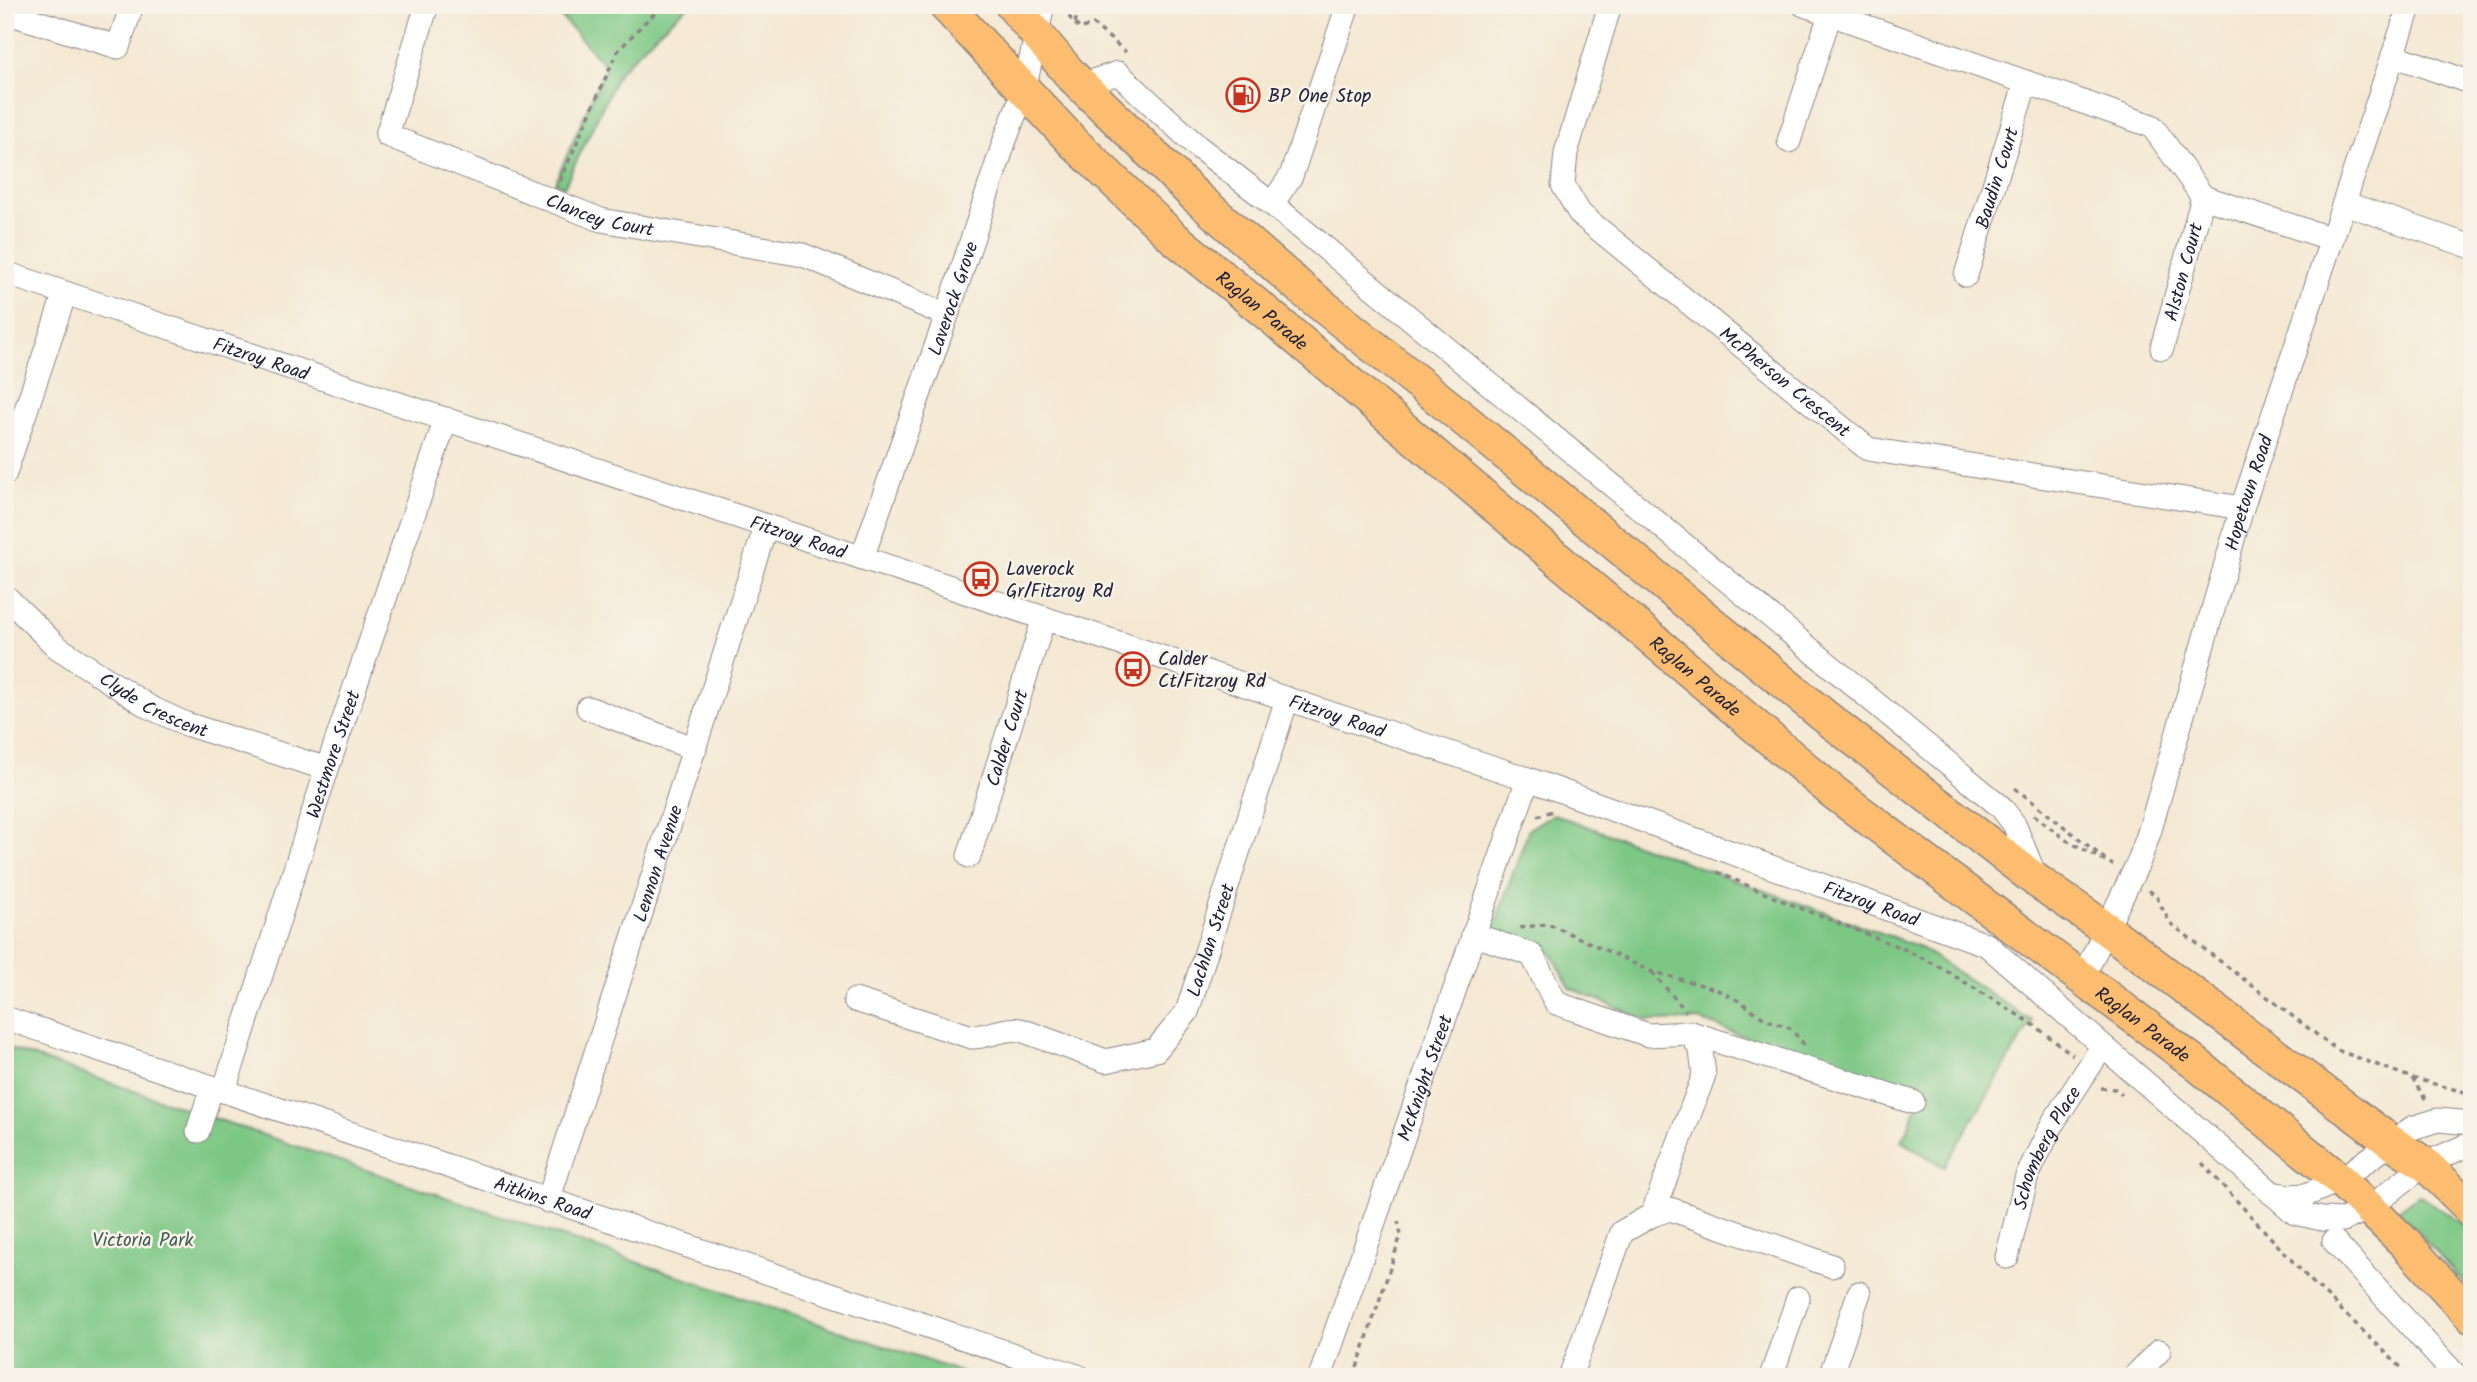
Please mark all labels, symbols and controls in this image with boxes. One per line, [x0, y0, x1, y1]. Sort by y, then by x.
fuel station icon: BP One Stop [1224, 76, 1262, 114]
place label: BP One Stop [1268, 82, 1371, 112]
street label: Baudin Court [1968, 123, 2028, 233]
street label: Clancey Court [541, 187, 657, 246]
street label: Alston Court [2157, 219, 2212, 325]
street label: Laverock Grove [921, 237, 988, 360]
street label: Raglan Parade [1208, 264, 1315, 359]
street label: McPherson Crescent [1712, 320, 1857, 446]
street label: Fitzroy Road [209, 330, 313, 390]
street label: Hopetoun Road [2218, 431, 2282, 555]
street label: Fitzroy Road [746, 509, 850, 569]
place label: Laverock Gr/Fitzroy Rd [1006, 555, 1113, 607]
bus stop icon: Laverock Gr/Fitzroy Rd [962, 560, 1000, 598]
street label: Raglan Parade [1642, 630, 1748, 726]
place label: Calder Ct/Fitzroy Rd [1158, 645, 1266, 697]
bus stop icon: Calder Ct/Fitzroy Rd [1114, 650, 1152, 688]
street label: Clyde Crescent [92, 665, 212, 747]
street label: Westmore Street [299, 686, 370, 823]
street label: Calder Court [979, 686, 1038, 790]
street label: Fitzroy Road [1285, 688, 1389, 748]
street label: Lennon Avenue [626, 801, 692, 926]
street label: Fitzroy Road [1819, 874, 1923, 936]
street label: Lachlan Street [1180, 879, 1244, 1001]
street label: Raglan Parade [2088, 980, 2196, 1072]
street label: McKnight Street [1390, 1010, 1462, 1145]
street label: Schomberg Place [2006, 1080, 2090, 1213]
street label: Aitkins Road [490, 1169, 595, 1230]
park label: Victoria Park [93, 1226, 193, 1256]

